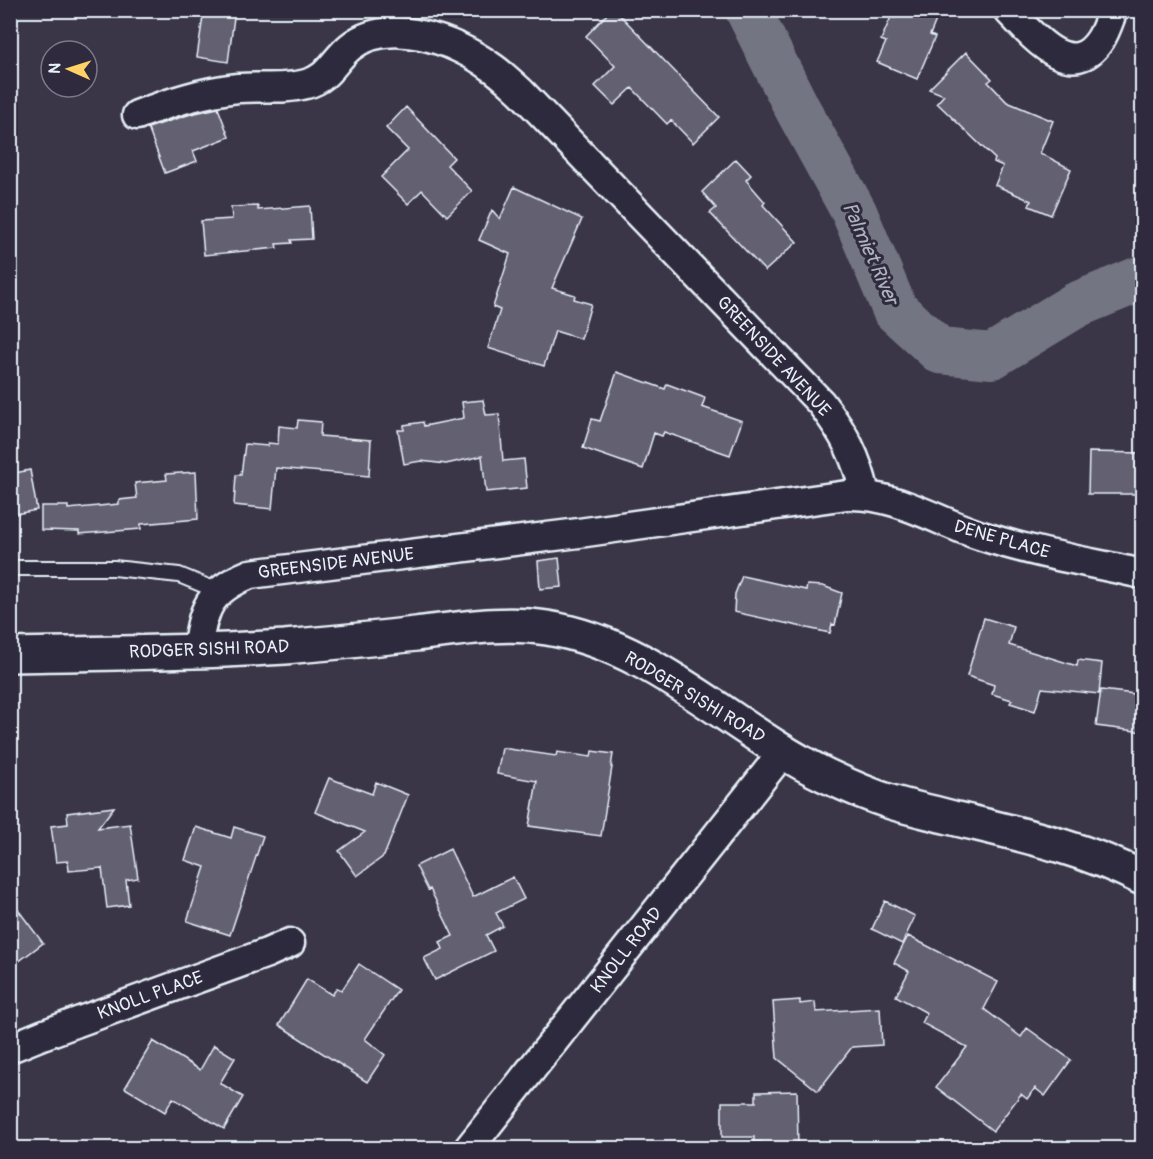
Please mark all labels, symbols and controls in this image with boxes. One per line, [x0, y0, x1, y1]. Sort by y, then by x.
north arrow [39, 39, 99, 99]
text: N [45, 62, 65, 74]
water label: Palmiet River [837, 198, 905, 311]
street label: GREENSIDE AVENUE [712, 291, 836, 422]
street label: DENE PLACE [951, 515, 1052, 564]
street label: GREENSIDE AVENUE [257, 543, 415, 584]
street label: RODGER SISHI ROAD [129, 635, 289, 664]
street label: RODGER SISHI ROAD [620, 646, 769, 748]
street label: KNOLL ROAD [585, 902, 667, 998]
street label: KNOLL PLACE [94, 966, 206, 1025]

